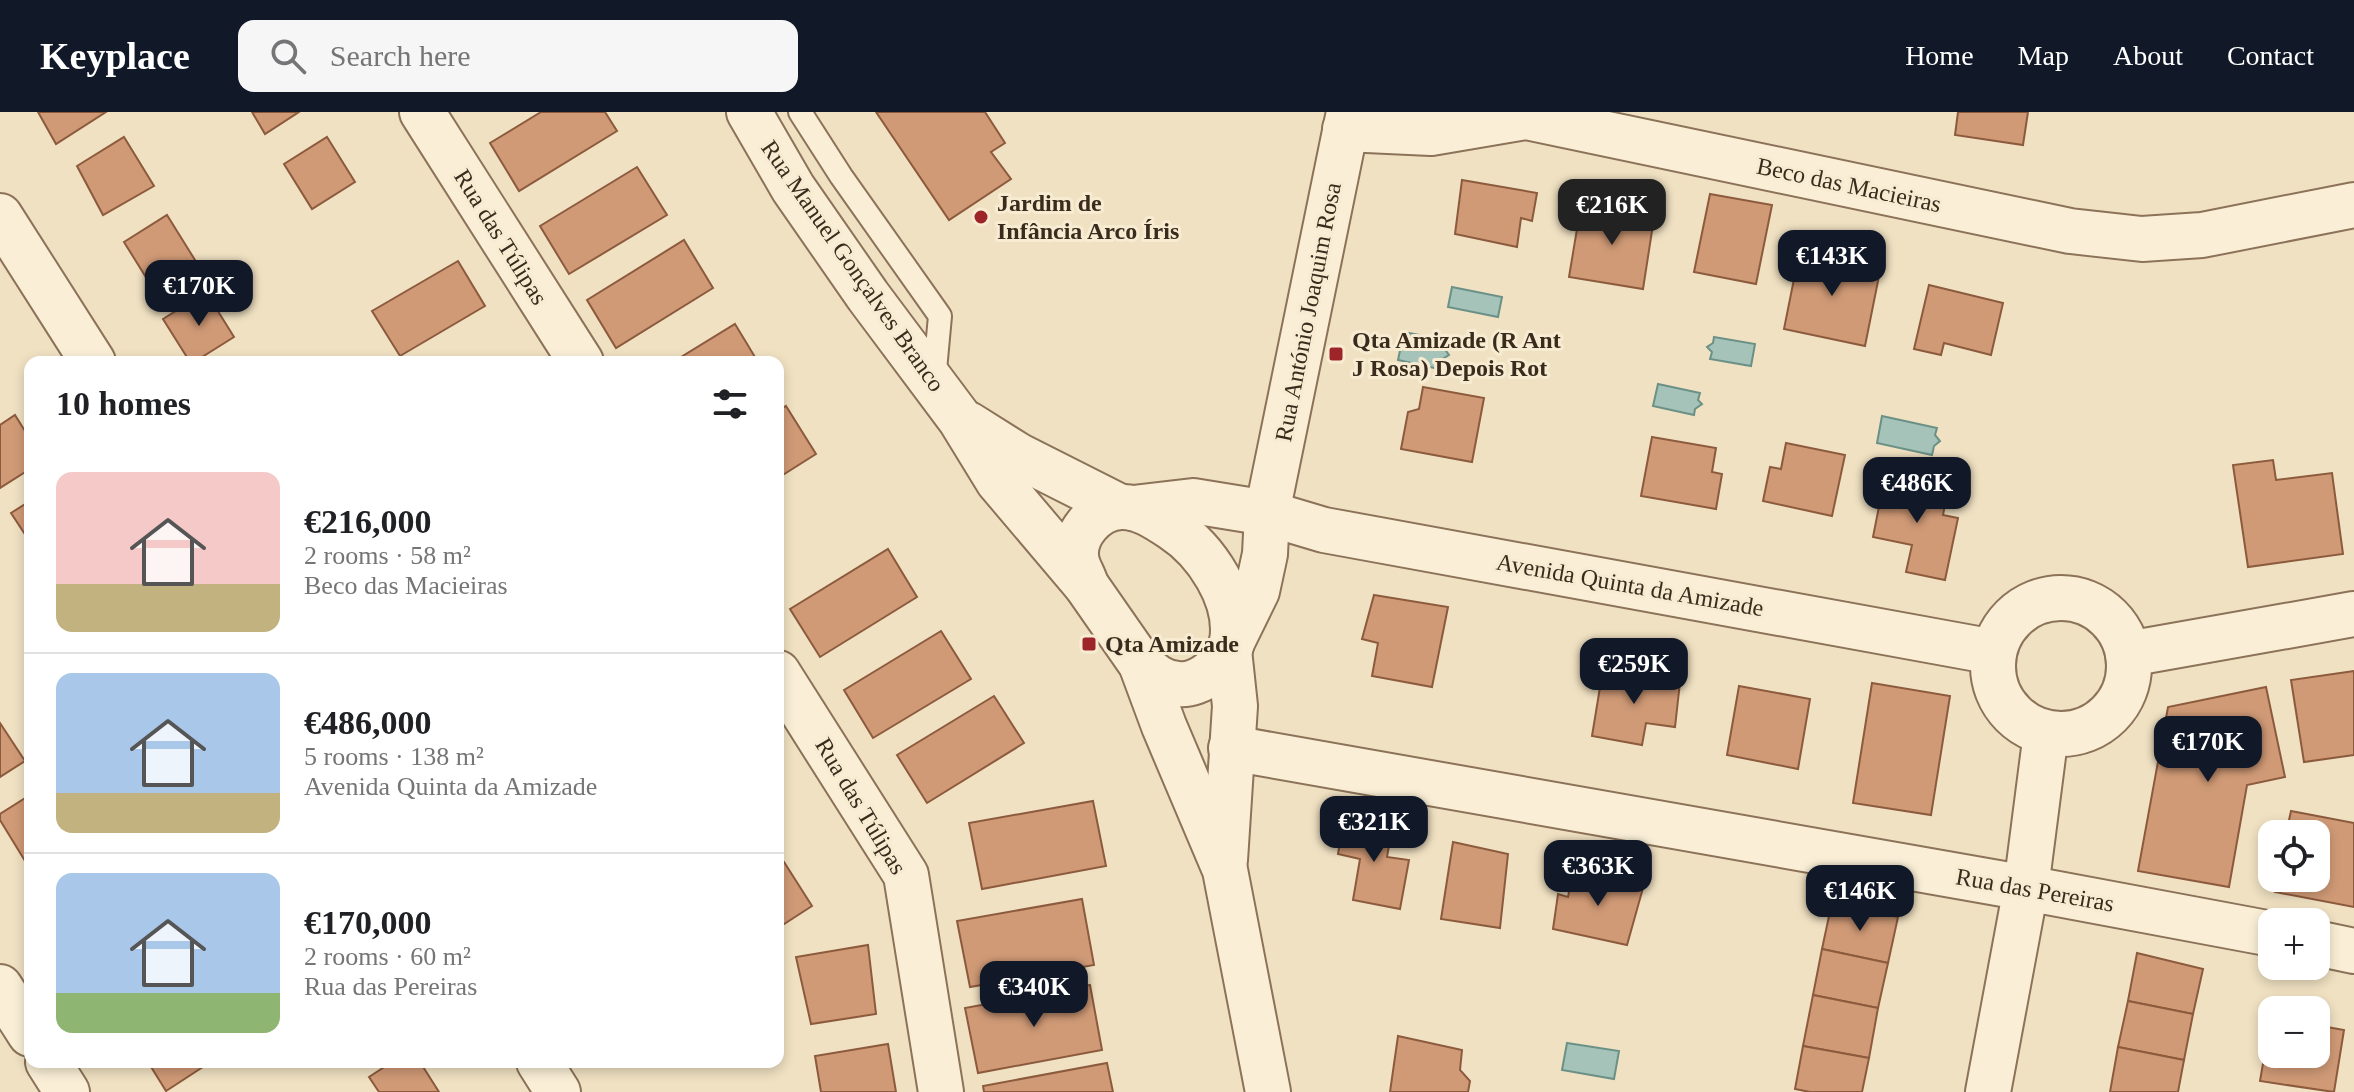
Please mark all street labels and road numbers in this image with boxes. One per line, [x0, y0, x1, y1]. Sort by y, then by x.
street label: Rua Manuel Gonçalves Branco [756, 135, 950, 397]
street label: Beco das Macieiras [1754, 153, 1944, 217]
street label: Rua das Túlipas [449, 165, 553, 309]
street label: Rua António Joaquim Rosa [1270, 180, 1346, 444]
street label: Avenida Quinta da Amizade [1494, 549, 1766, 621]
street label: Rua das Túlipas [810, 733, 912, 879]
street label: Rua das Pereiras [1954, 863, 2116, 917]

